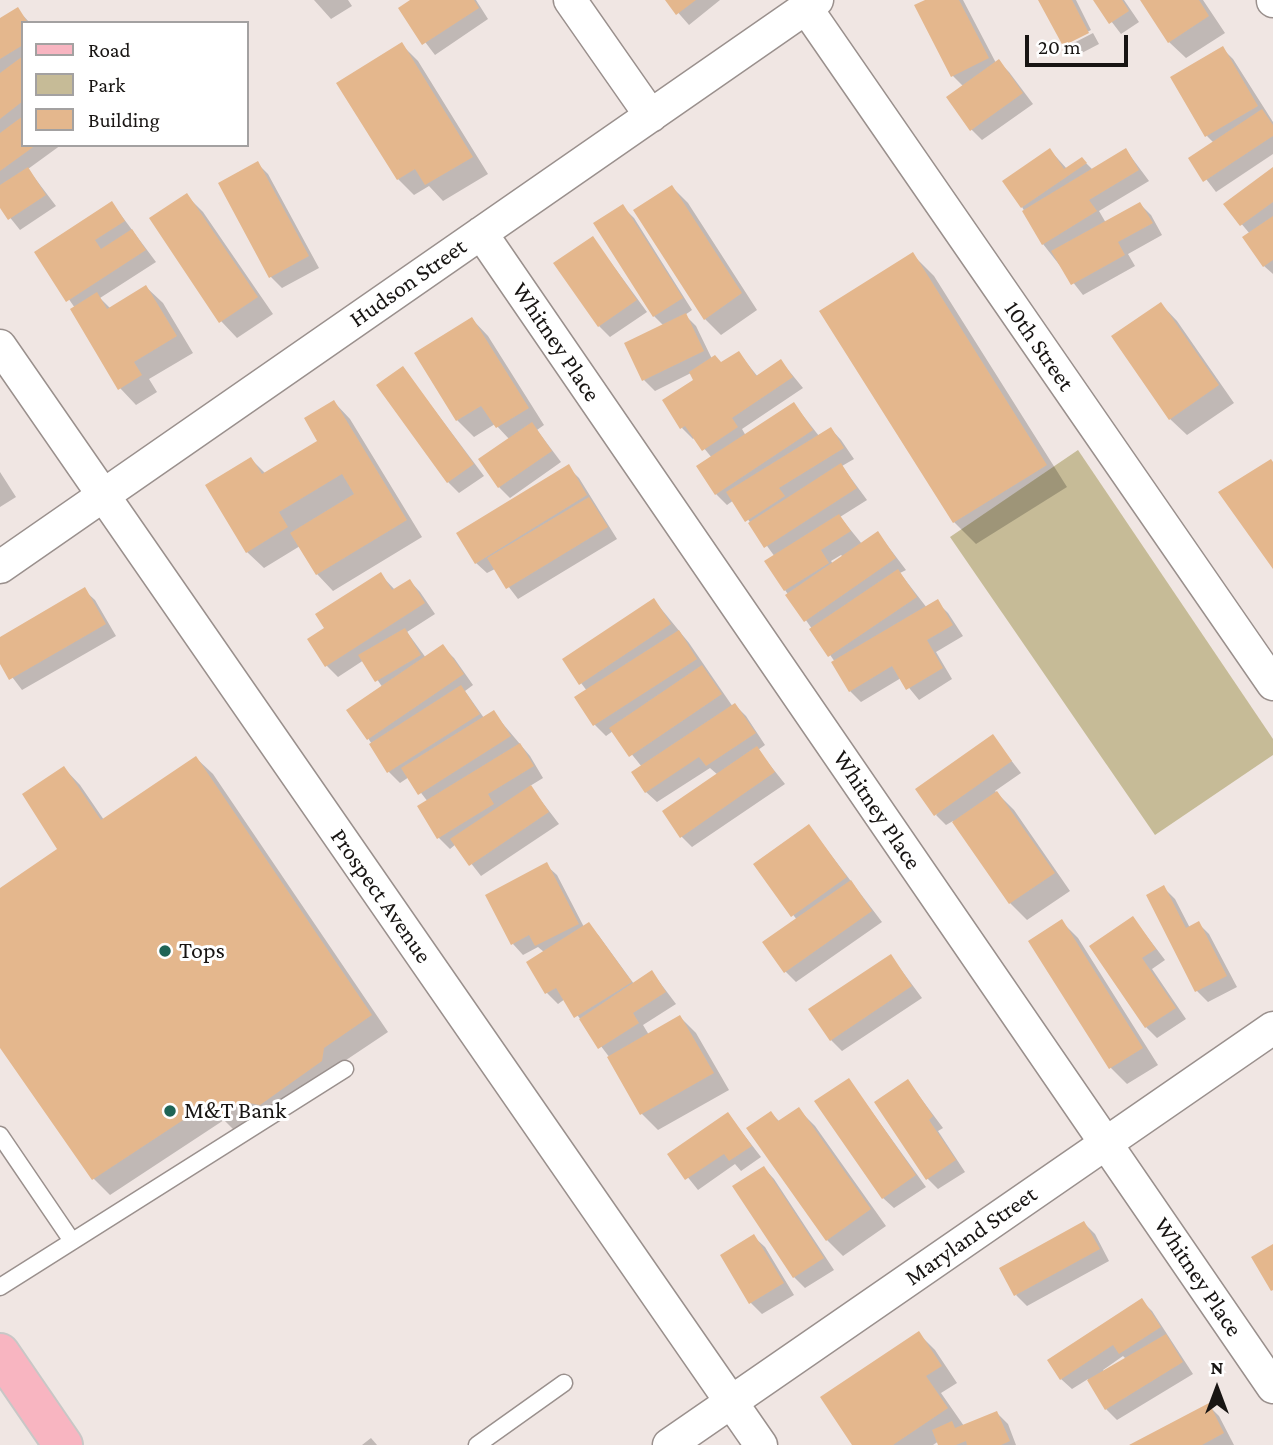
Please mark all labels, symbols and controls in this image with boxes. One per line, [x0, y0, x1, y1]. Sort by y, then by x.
legend [21, 21, 248, 147]
scale bar [1028, 21, 1131, 65]
text: 20 m [1038, 35, 1081, 59]
text: Road [88, 38, 131, 62]
text: Park [88, 73, 125, 97]
text: Building [88, 108, 160, 132]
street label: Hudson Street [344, 232, 472, 334]
street label: Whitney Place [505, 277, 607, 407]
street label: 10th Street [998, 296, 1080, 396]
street label: Whitney Place [826, 745, 928, 875]
street label: Prospect Avenue [324, 823, 438, 969]
place label: Tops [179, 937, 225, 965]
marker: Tops [157, 943, 173, 959]
place label: M&T Bank [184, 1097, 287, 1125]
marker: M&T Bank [162, 1103, 178, 1119]
street label: Maryland Street [900, 1180, 1042, 1292]
street label: Whitney Place [1147, 1212, 1249, 1342]
north arrow [1182, 1354, 1252, 1424]
text: N [1211, 1357, 1223, 1378]

